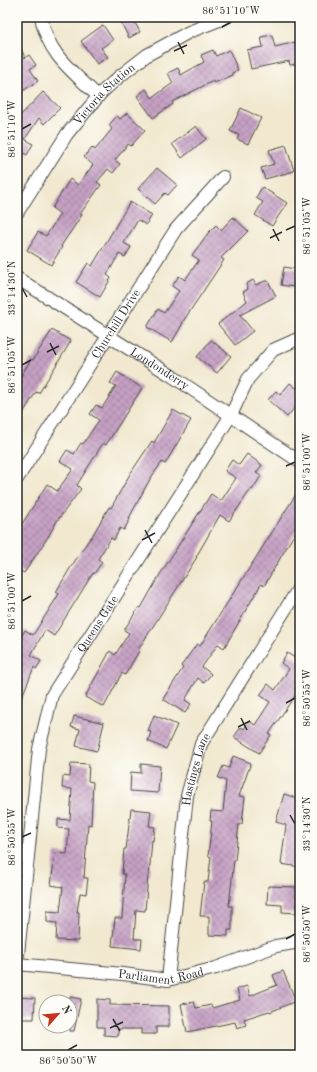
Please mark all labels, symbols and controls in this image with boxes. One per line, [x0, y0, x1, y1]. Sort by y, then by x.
text: 86°51'10"W [202, 6, 260, 16]
street label: Victoria Station [72, 61, 138, 128]
text: 86°51'10"W [7, 100, 17, 158]
text: 86°51'05"W [302, 197, 312, 255]
text: 33°14'30"N [7, 260, 17, 315]
street label: Churchill Drive [90, 287, 143, 361]
text: 86°51'05"W [7, 336, 17, 394]
street label: Londonderry [128, 346, 191, 393]
text: 86°51'00"W [302, 433, 312, 491]
text: 86°51'00"W [7, 572, 17, 630]
street label: Queens Gate [76, 593, 121, 655]
text: 86°50'55"W [302, 669, 312, 727]
street label: Hastings Lane [181, 731, 214, 806]
text: 33°14'30"N [302, 796, 312, 851]
text: 86°50'55"W [7, 808, 17, 866]
text: 86°50'50"W [302, 905, 312, 963]
street label: Parliament Road [117, 966, 205, 987]
north arrow [38, 994, 78, 1034]
text: N [59, 1004, 73, 1017]
text: 86°50'50"W [39, 1056, 97, 1066]

